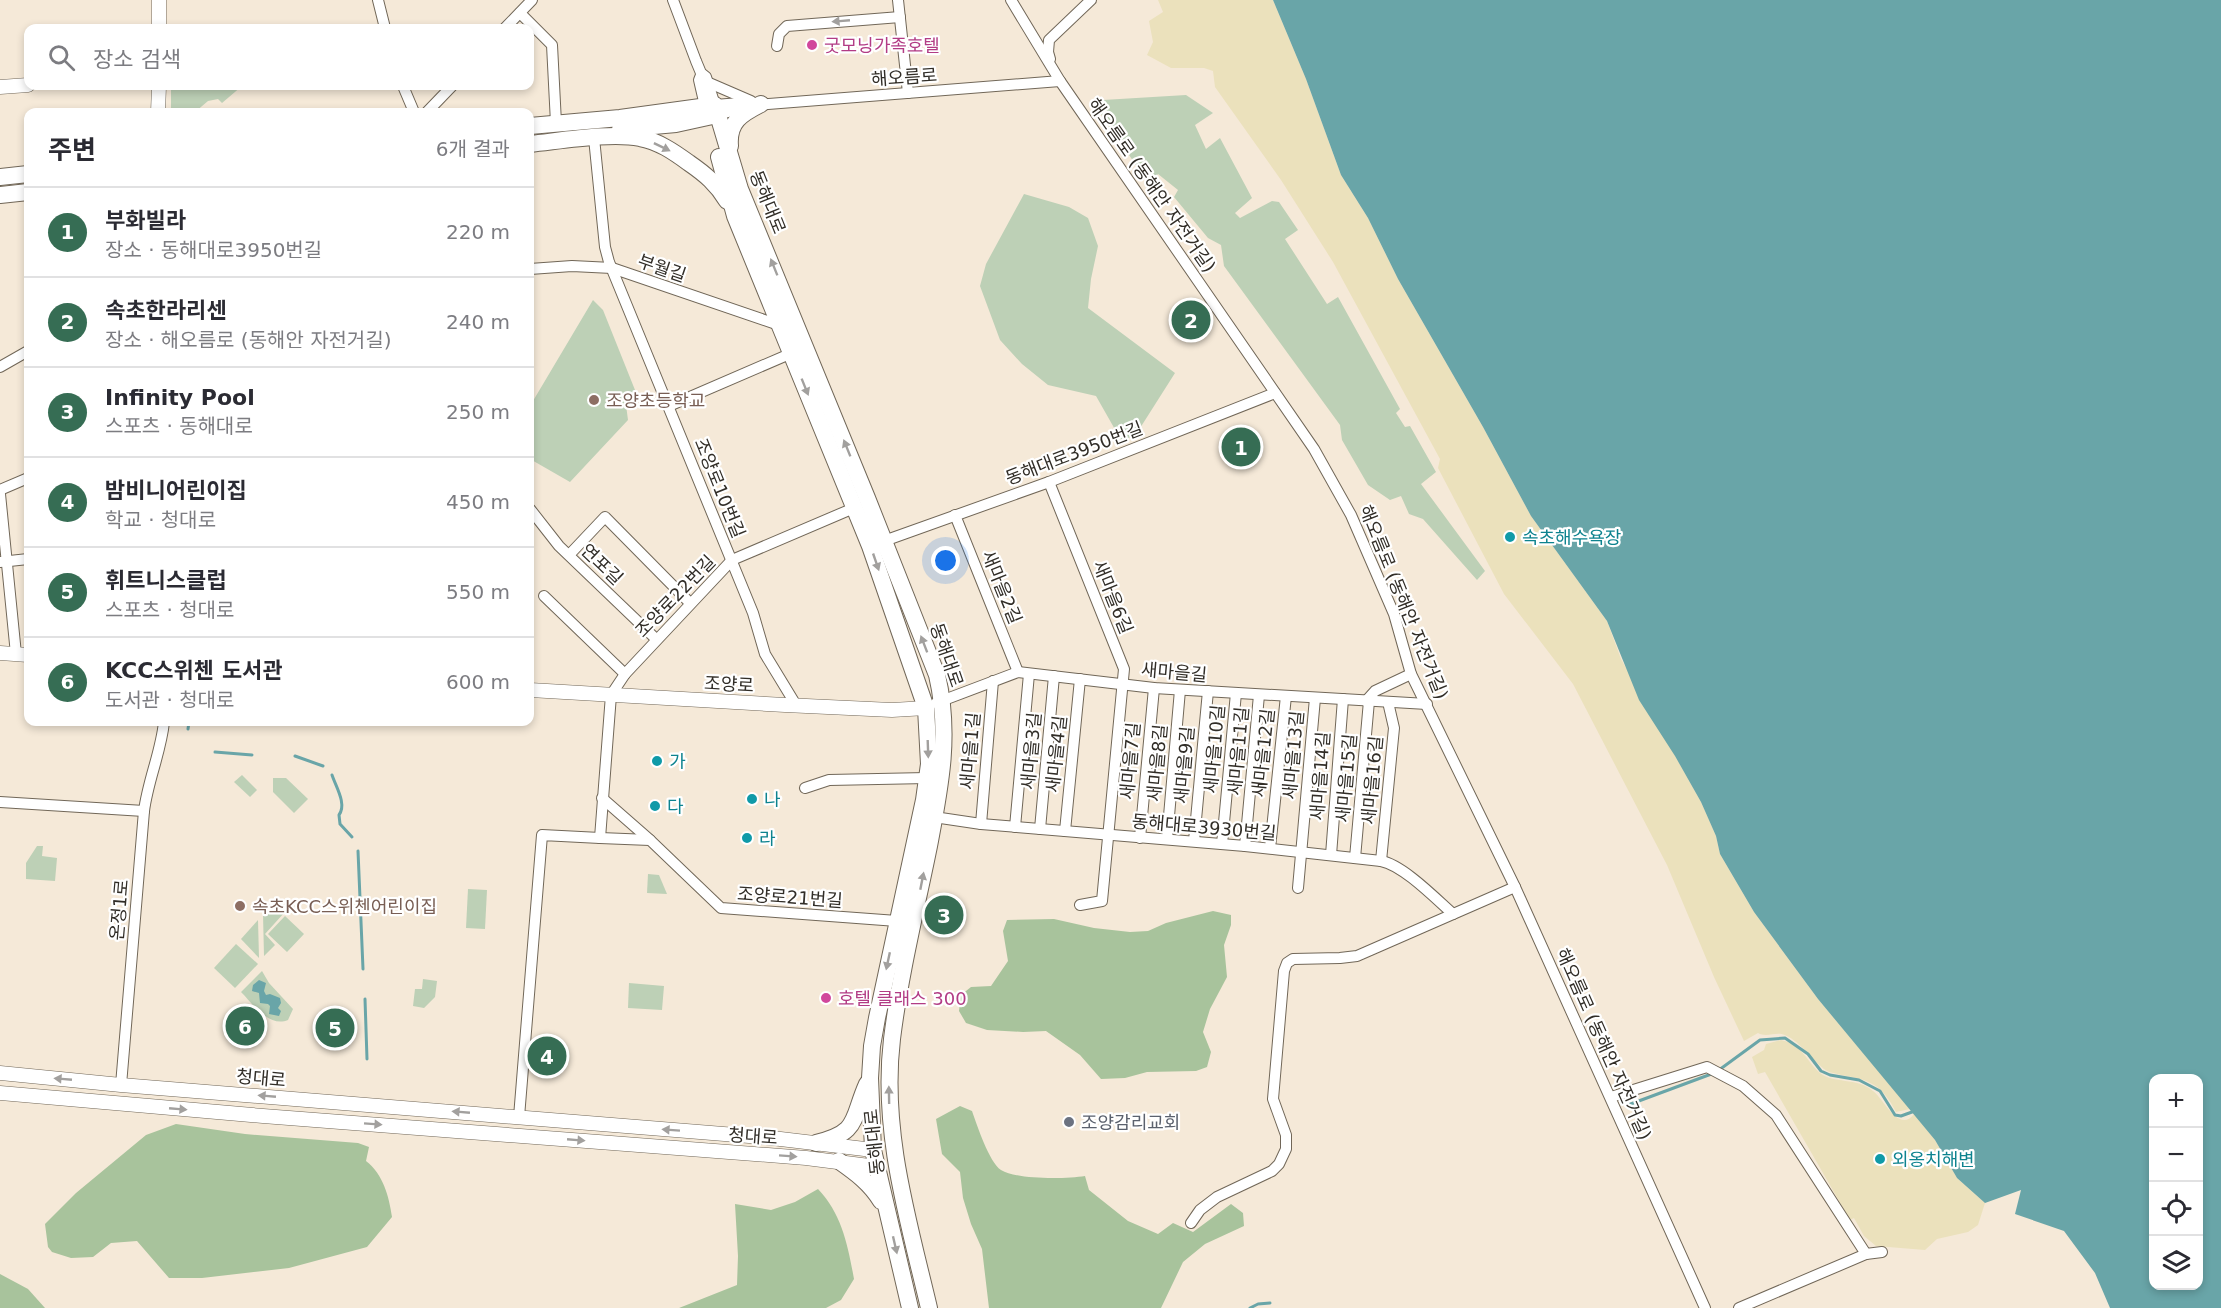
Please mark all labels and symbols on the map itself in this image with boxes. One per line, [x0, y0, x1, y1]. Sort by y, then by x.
one-way arrow [832, 17, 851, 26]
place label: 굿모닝가족호텔 [824, 35, 940, 56]
marker: 굿모닝가족호텔 [805, 38, 819, 52]
street label: 해오름로 [870, 64, 938, 90]
street label: 해오름로 (동해안 자전거길) [1084, 94, 1220, 276]
one-way arrow [654, 142, 671, 151]
street label: 동해대로 [746, 167, 790, 237]
street label: 부월길 [635, 250, 689, 286]
one-way arrow [769, 258, 779, 276]
pin: 2 [1172, 298, 1210, 342]
one-way arrow [801, 378, 810, 396]
place label: 조양초등학교 [606, 390, 705, 411]
marker: 조양초등학교 [587, 393, 601, 407]
street label: 동해대로3950번길 [1002, 417, 1146, 489]
pin: 1 [1222, 424, 1260, 470]
street label: 조양로10번길 [690, 435, 750, 541]
one-way arrow [842, 439, 851, 457]
street label: 해오름로 (동해안 자전거길) [1355, 502, 1453, 702]
place label: 속초해수욕장 [1522, 527, 1621, 548]
marker: 속초해수욕장 [1503, 530, 1517, 544]
street label: 연포길 [577, 539, 627, 589]
your location [931, 546, 960, 575]
street label: 새마을2길 [978, 547, 1026, 627]
street label: 조양로22번길 [631, 551, 719, 641]
one-way arrow [871, 554, 881, 572]
street label: 새마을6길 [1089, 557, 1137, 637]
street label: 동해대로 [926, 620, 968, 690]
one-way arrow [919, 635, 928, 653]
street label: 새마을길 [1140, 659, 1208, 685]
street label: 조양로 [704, 672, 754, 696]
street label: 새마을10길 [1200, 704, 1228, 794]
street label: 새마을11길 [1224, 706, 1252, 796]
street label: 새마을12길 [1248, 708, 1278, 798]
street label: 새마을13길 [1279, 710, 1307, 800]
street label: 새마을1길 [956, 711, 984, 791]
street label: 새마을3길 [1017, 711, 1045, 791]
street label: 새마을4길 [1041, 714, 1071, 794]
street label: 새마을7길 [1116, 721, 1144, 801]
street label: 새마을8길 [1143, 723, 1171, 803]
street label: 새마을9길 [1170, 725, 1198, 805]
street label: 새마을14길 [1306, 731, 1334, 821]
street label: 새마을15길 [1332, 733, 1360, 823]
street label: 새마을16길 [1358, 735, 1386, 825]
one-way arrow [923, 739, 932, 758]
place label: 가 [669, 751, 686, 772]
marker: 가 [650, 754, 664, 768]
place label: 나 [764, 789, 781, 810]
marker: 나 [745, 792, 759, 806]
place label: 다 [667, 796, 684, 817]
marker: 다 [648, 799, 662, 813]
street label: 동해대로3930번길 [1131, 810, 1277, 844]
place label: 라 [759, 828, 776, 849]
marker: 라 [740, 831, 754, 845]
one-way arrow [918, 872, 927, 891]
street label: 온정1로 [106, 879, 132, 941]
street label: 조양로21번길 [737, 883, 843, 911]
pin: 3 [924, 892, 964, 938]
place label: 속초KCC스위첸어린이집 [252, 896, 437, 917]
marker: 속초KCC스위첸어린이집 [233, 899, 247, 913]
street label: 해오름로 (동해안 자전거길) [1552, 945, 1656, 1143]
one-way arrow [883, 951, 893, 970]
place label: 호텔 클래스 300 [838, 988, 967, 1009]
marker: 호텔 클래스 300 [819, 991, 833, 1005]
pin: 6 [226, 1004, 264, 1048]
pin: 5 [316, 1006, 354, 1050]
pin: 4 [528, 1034, 566, 1078]
street label: 청대로 [235, 1065, 287, 1091]
one-way arrow [54, 1074, 73, 1084]
one-way arrow [884, 1085, 894, 1104]
one-way arrow [257, 1091, 276, 1101]
one-way arrow [169, 1104, 188, 1114]
one-way arrow [451, 1107, 470, 1117]
street label: 동해대로 [860, 1108, 888, 1176]
place label: 조양감리교회 [1081, 1112, 1180, 1133]
marker: 조양감리교회 [1062, 1115, 1076, 1129]
one-way arrow [363, 1120, 382, 1129]
street label: 청대로 [727, 1124, 779, 1148]
one-way arrow [661, 1125, 680, 1135]
one-way arrow [567, 1135, 586, 1145]
place label: 외옹치해변 [1892, 1149, 1975, 1170]
one-way arrow [779, 1151, 798, 1161]
marker: 외옹치해변 [1873, 1152, 1887, 1166]
one-way arrow [891, 1235, 901, 1254]

